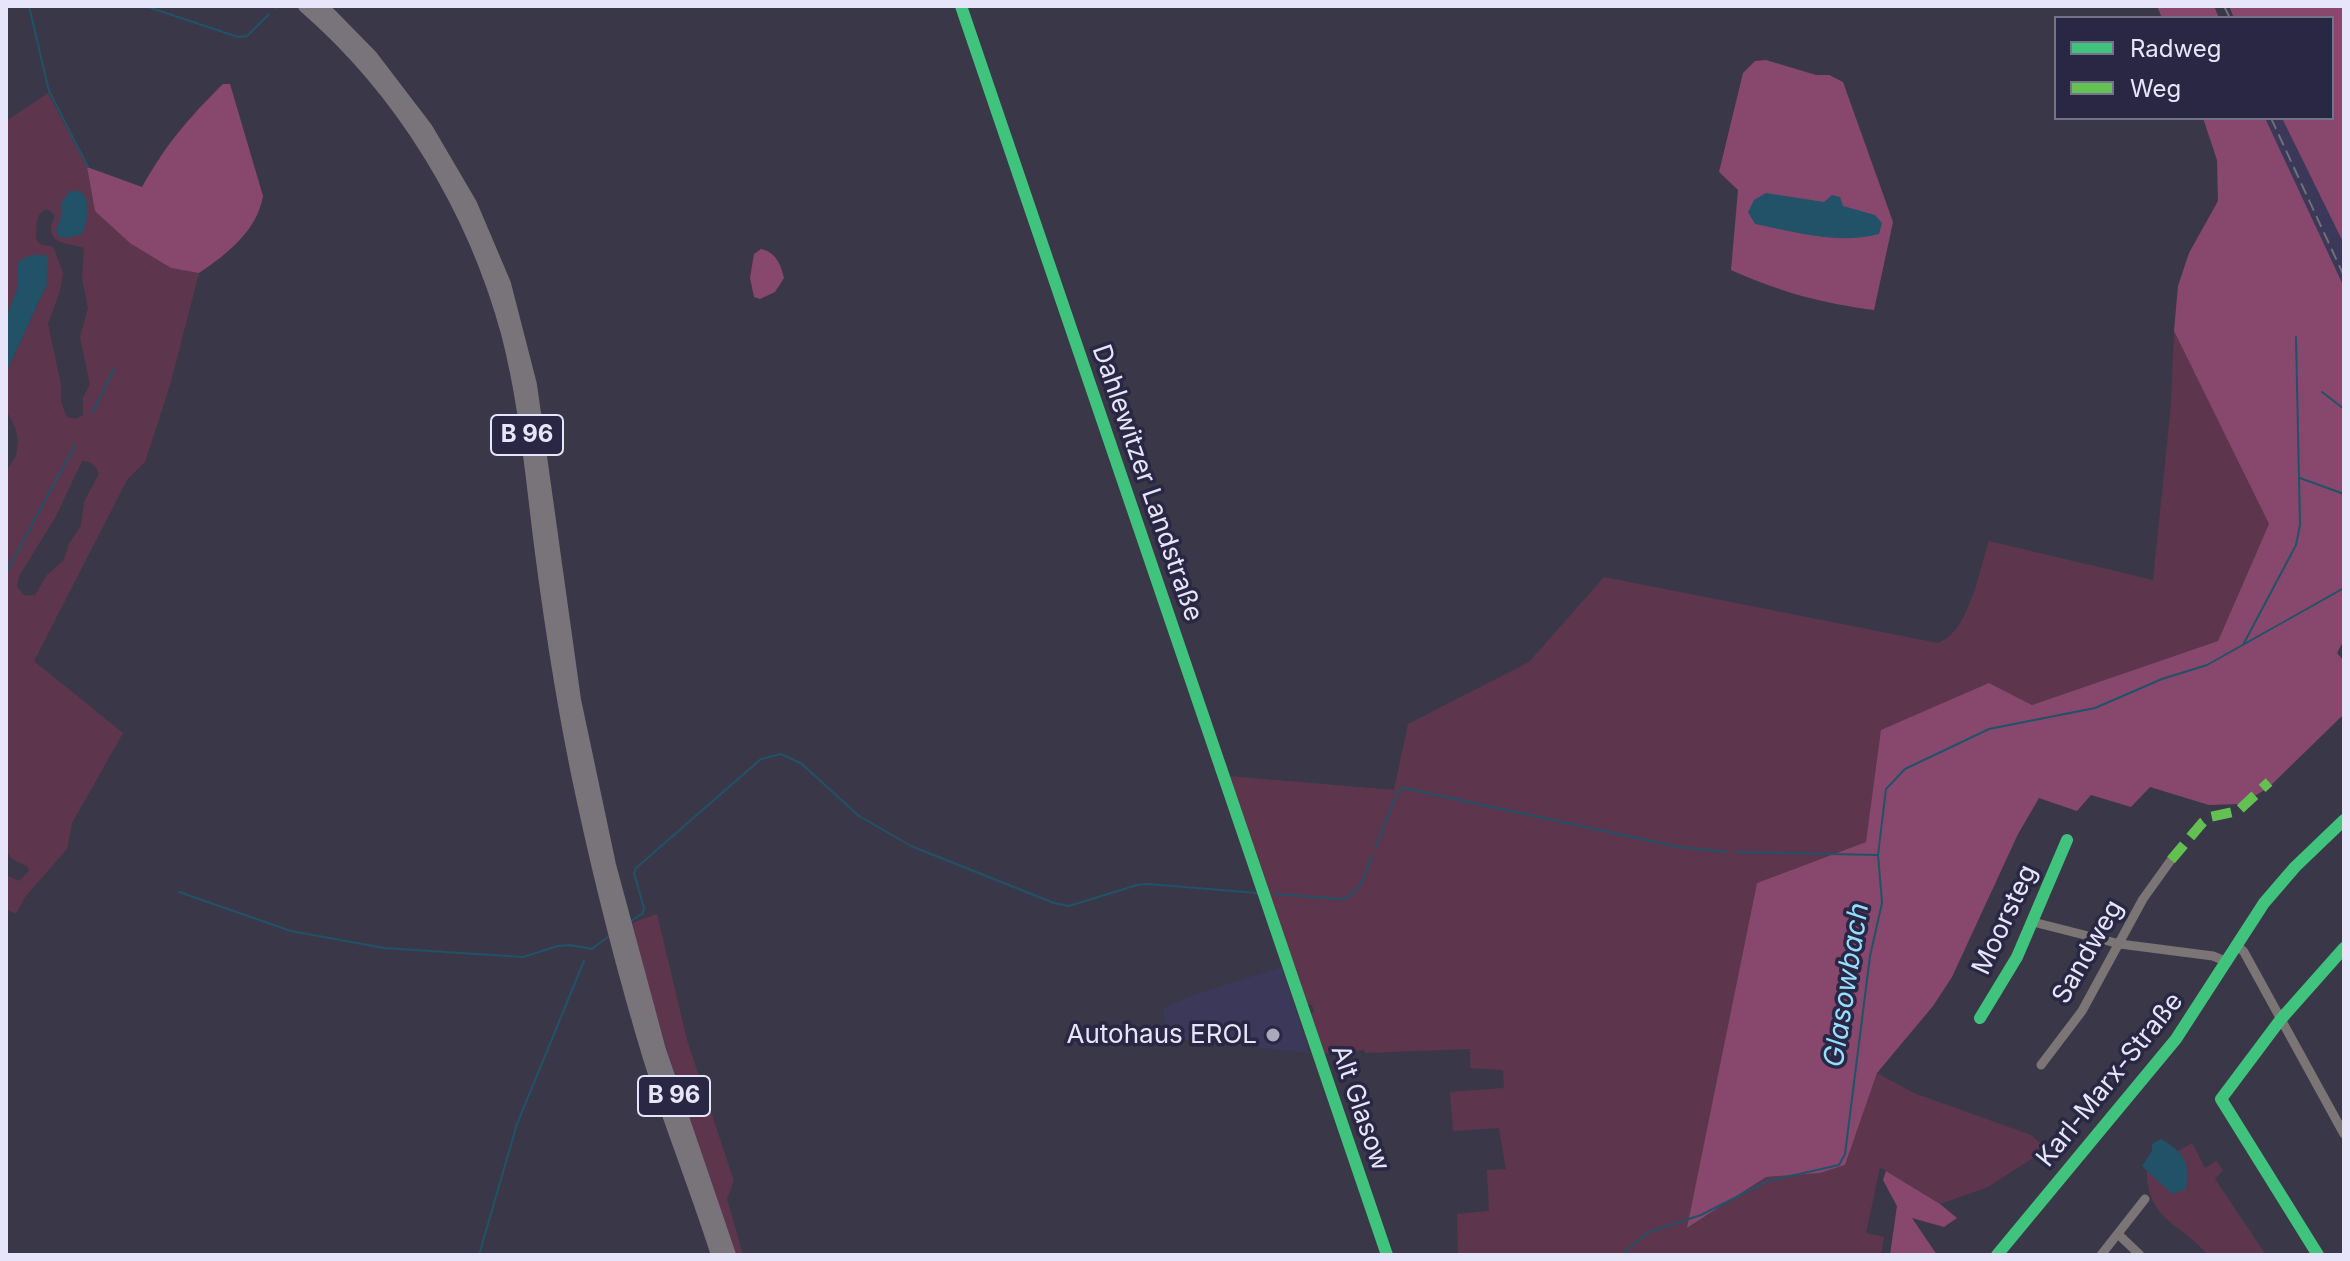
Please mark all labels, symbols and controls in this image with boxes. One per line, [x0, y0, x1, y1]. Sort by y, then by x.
legend [2054, 16, 2334, 120]
text: Radweg [2130, 34, 2221, 63]
text: Weg [2130, 74, 2181, 103]
street label: Dahlewitzer Landstraße [1085, 341, 1209, 625]
road number: B 96 [491, 415, 563, 455]
street label: Moorsteg [1966, 860, 2044, 980]
street label: Sandweg [2046, 895, 2130, 1009]
water label: Glasowbach [1817, 901, 1877, 1069]
street label: Karl-Marx-Straße [2030, 987, 2190, 1173]
place label: Autohaus EROL [1067, 1019, 1257, 1051]
marker: Autohaus EROL [1264, 1026, 1282, 1044]
street label: Alt Glasow [1324, 1041, 1396, 1175]
road number: B 96 [638, 1076, 710, 1116]

